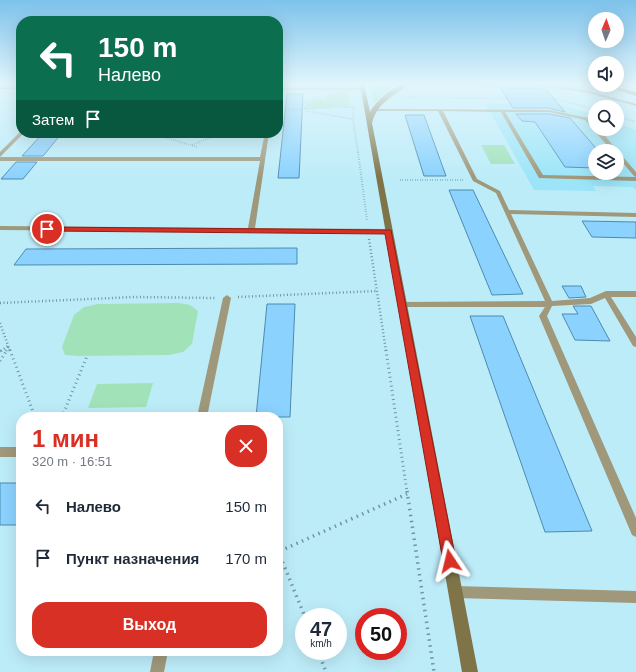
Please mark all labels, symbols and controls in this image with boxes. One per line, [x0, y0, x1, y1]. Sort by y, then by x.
north arrow [588, 12, 624, 48]
map controls [588, 12, 624, 180]
icon: left [32, 32, 84, 84]
text: 150 m [98, 32, 177, 63]
button: sound [588, 56, 624, 92]
text: Налево [98, 65, 161, 85]
button: search [588, 100, 624, 136]
icon: arrive [82, 108, 104, 130]
text: Затем [32, 111, 74, 128]
button: layers [588, 144, 624, 180]
pin [30, 212, 64, 246]
icon: arrive [36, 218, 58, 240]
text: 1 мин [32, 425, 99, 452]
button: close [225, 425, 267, 467]
text: 320 m · 16:51 [32, 454, 112, 469]
icon: left [32, 495, 54, 517]
text: Налево [66, 498, 121, 515]
text: 150 m [225, 498, 267, 515]
position arrow [429, 540, 471, 582]
icon: arrive [32, 547, 54, 569]
text: Пункт назначения [66, 550, 199, 567]
text: 170 m [225, 550, 267, 567]
button: Выход [32, 602, 267, 648]
speed limit sign: 50 [355, 608, 407, 660]
text: 47 [310, 618, 332, 640]
text: km/h [310, 638, 332, 649]

